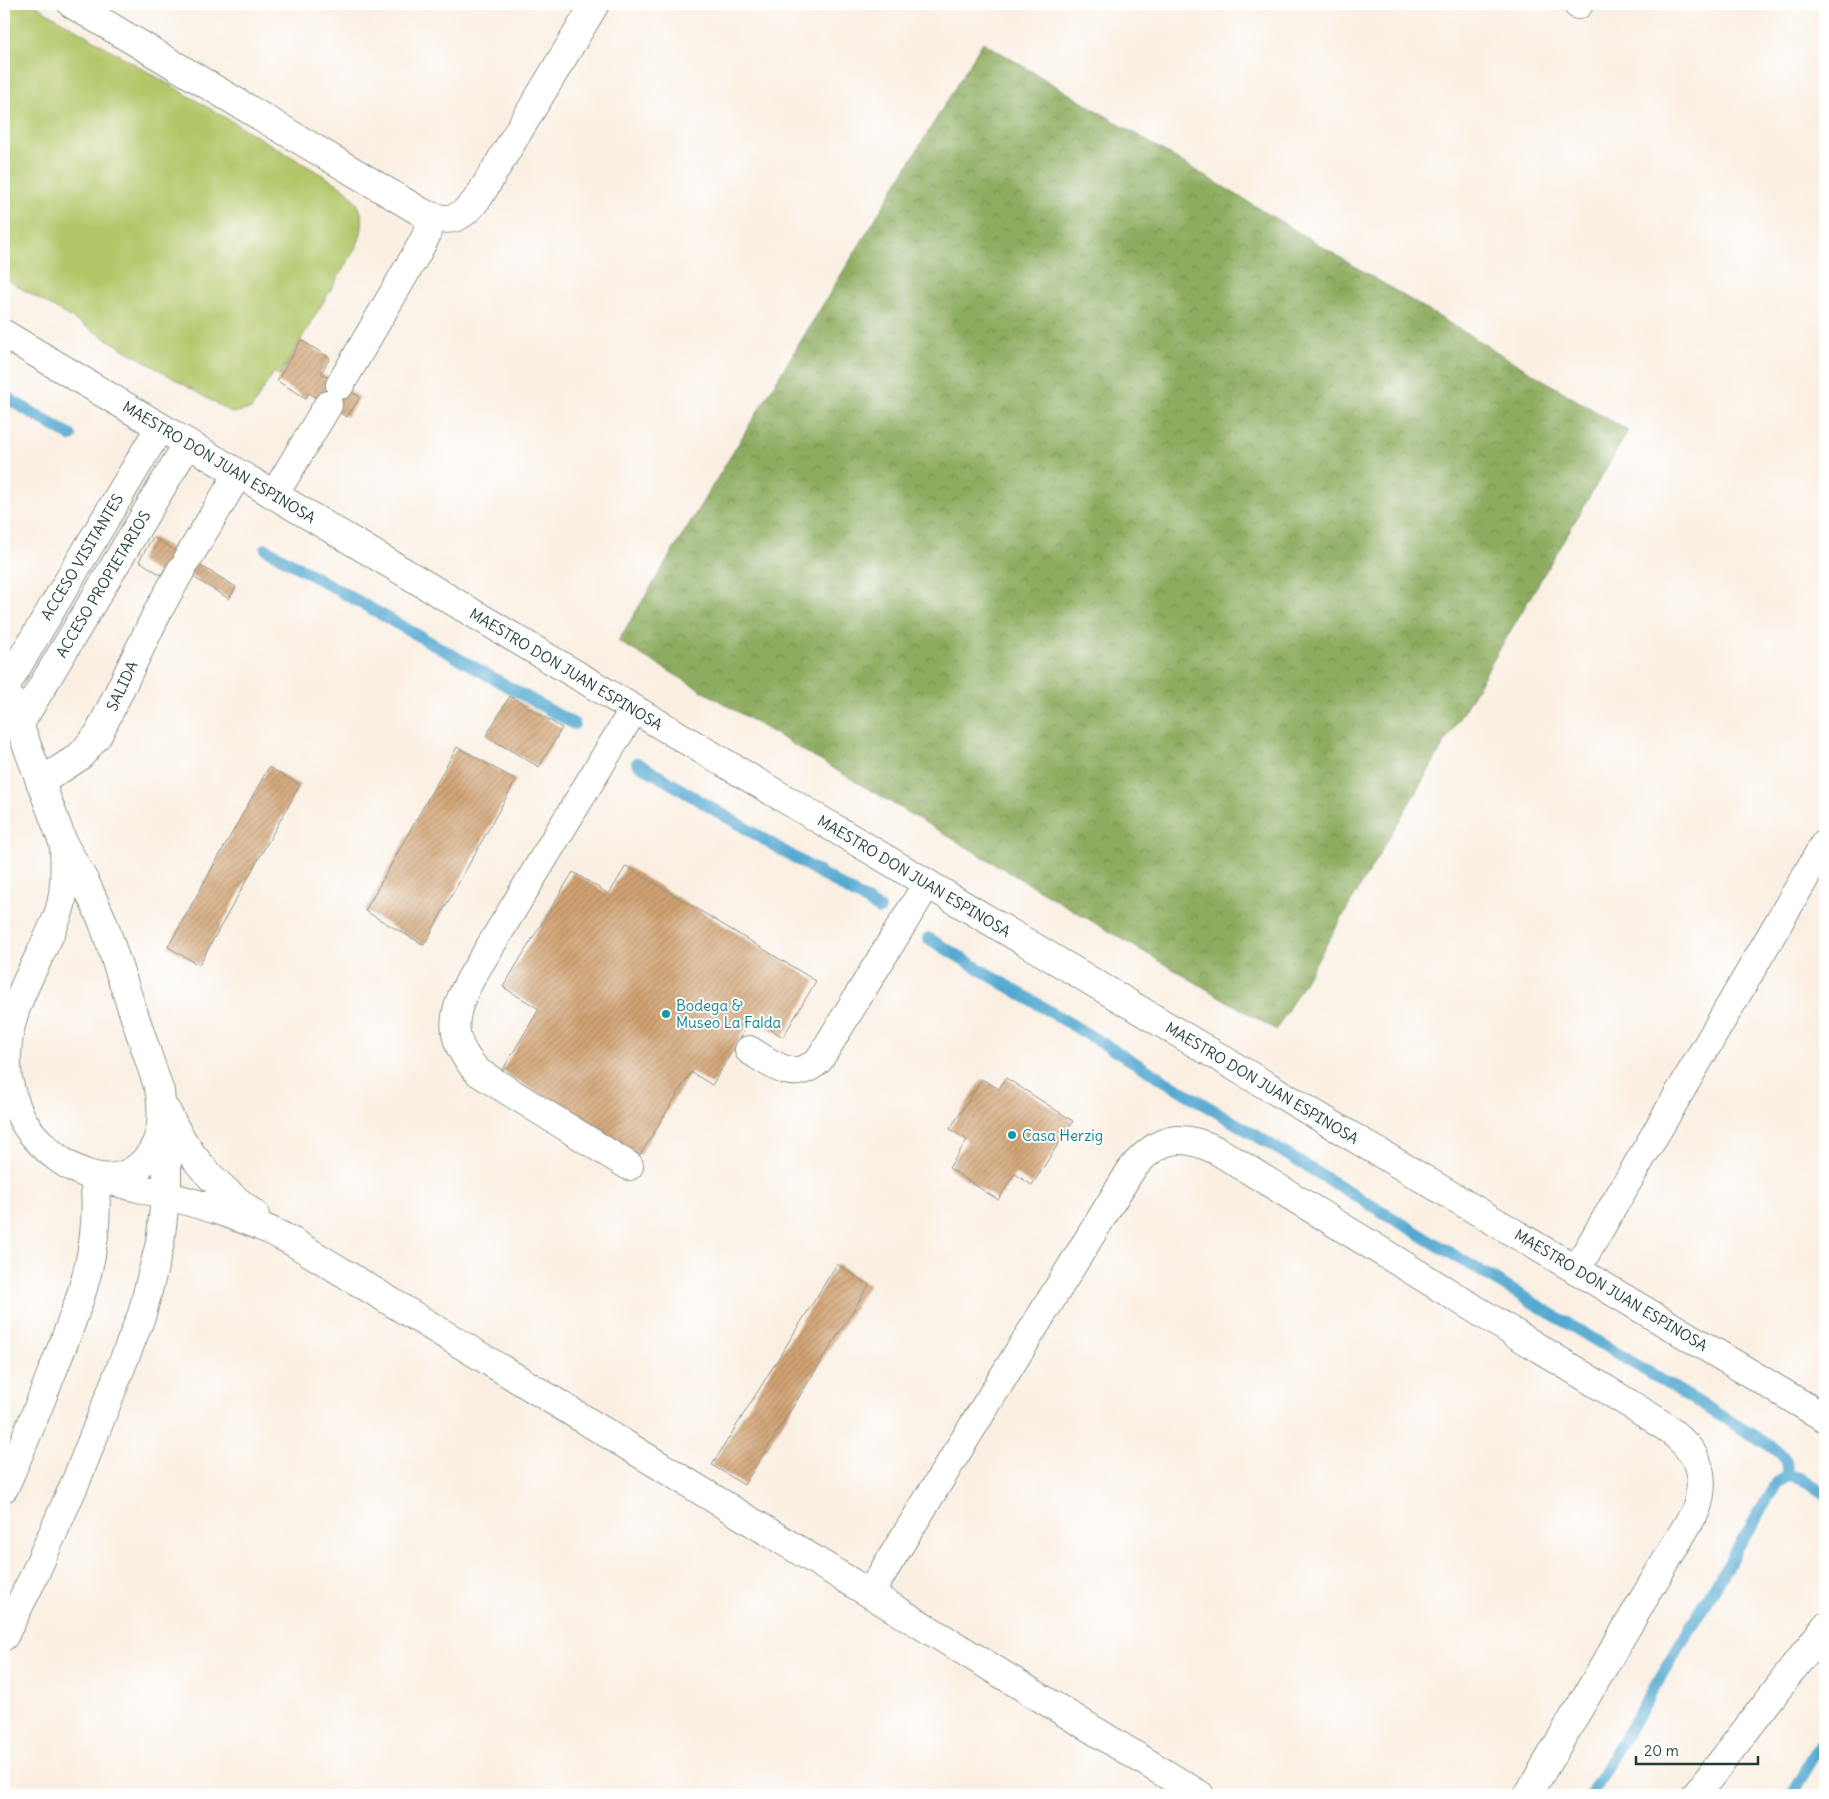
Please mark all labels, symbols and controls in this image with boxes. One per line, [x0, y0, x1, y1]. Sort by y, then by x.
street label: MAESTRO DON JUAN ESPINOSA [119, 397, 319, 527]
street label: ACCESO VISITANTES [37, 490, 127, 624]
street label: ACCESO PROPIETARIOS [52, 507, 154, 661]
street label: MAESTRO DON JUAN ESPINOSA [466, 604, 666, 734]
street label: SALIDA [102, 658, 142, 714]
street label: MAESTRO DON JUAN ESPINOSA [814, 811, 1014, 941]
place label: Bodega & Museo La Falda [676, 996, 781, 1032]
marker: Bodega & Museo La Falda [660, 1008, 672, 1020]
street label: MAESTRO DON JUAN ESPINOSA [1162, 1018, 1362, 1148]
place label: Casa Herzig [1022, 1126, 1103, 1145]
marker: Casa Herzig [1006, 1129, 1018, 1141]
street label: MAESTRO DON JUAN ESPINOSA [1511, 1225, 1711, 1355]
scale bar [1636, 1734, 1759, 1766]
text: 20 m [1644, 1741, 1679, 1760]

